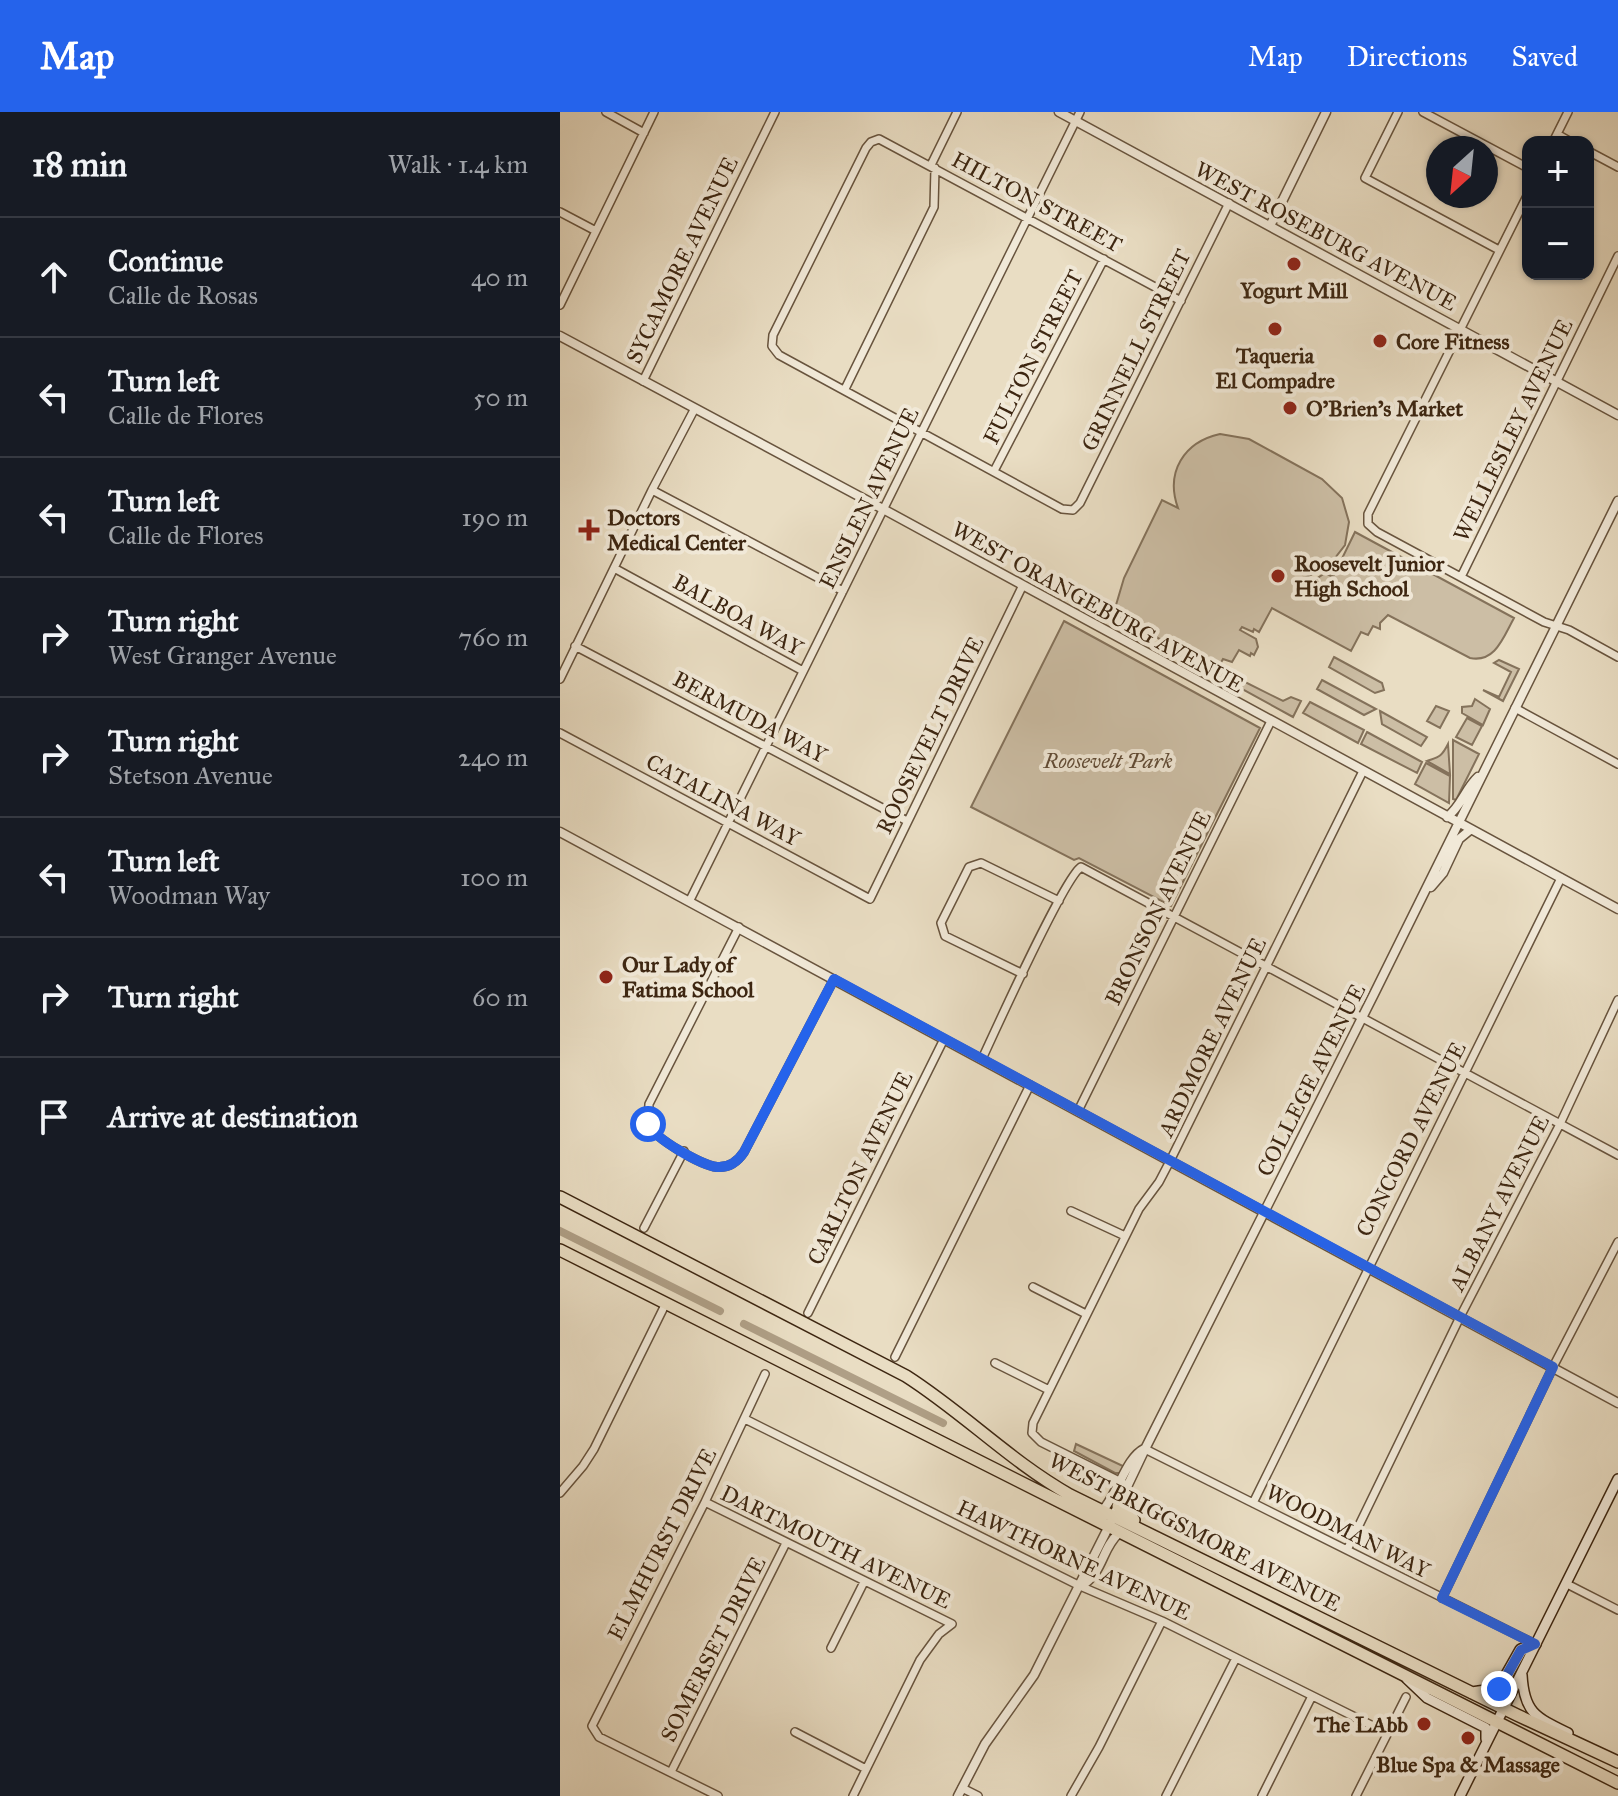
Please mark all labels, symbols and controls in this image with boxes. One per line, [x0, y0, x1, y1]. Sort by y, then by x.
text: Map [40, 33, 114, 79]
text: Map [1248, 39, 1303, 74]
text: Directions [1347, 39, 1468, 74]
text: Saved [1512, 39, 1578, 74]
north arrow [1426, 136, 1498, 208]
map controls [1522, 136, 1594, 280]
button: + [1522, 136, 1594, 208]
text: 18 min [32, 144, 127, 185]
street label: HILTON STREET [947, 146, 1127, 258]
text: Walk · 1.4 km [388, 148, 528, 180]
street label: SYCAMORE AVENUE [620, 152, 744, 368]
street label: WEST ROSEBURG AVENUE [1190, 155, 1462, 317]
button: − [1522, 208, 1594, 280]
text: Continue [108, 243, 223, 279]
street label: GRINNELL STREET [1075, 245, 1197, 455]
icon: ahead [32, 255, 76, 299]
marker: Yogurt Mill [1285, 255, 1303, 273]
text: 40 m [471, 261, 528, 293]
street label: FULTON STREET [977, 265, 1089, 449]
place label: Yogurt Mill [1239, 277, 1349, 304]
text: Calle de Rosas [108, 279, 258, 311]
street label: WELLESLEY AVENUE [1447, 314, 1579, 546]
marker: Taqueria El Compadre [1266, 320, 1284, 338]
place label: Core Fitness [1396, 328, 1509, 355]
marker: Core Fitness [1371, 332, 1389, 350]
place label: Taqueria El Compadre [1215, 342, 1335, 394]
text: Turn left [108, 363, 219, 399]
icon: left [32, 375, 76, 419]
text: 50 m [473, 381, 528, 413]
place label: O'Brien's Market [1306, 395, 1463, 422]
text: Calle de Flores [108, 399, 264, 431]
marker: O'Brien's Market [1281, 399, 1299, 417]
street label: ENSLEN AVENUE [813, 403, 925, 593]
text: Turn left [108, 483, 219, 519]
icon: left [32, 495, 76, 539]
text: 190 m [461, 501, 528, 533]
place label: Doctors Medical Center [607, 504, 747, 556]
street label: WEST ORANGEBURG AVENUE [947, 515, 1249, 699]
text: Calle de Flores [108, 519, 264, 551]
marker: Doctors Medical Center [578, 519, 600, 541]
place label: Roosevelt Junior High School [1294, 550, 1445, 602]
marker: Roosevelt Junior High School [1269, 567, 1287, 585]
street label: BALBOA WAY [668, 568, 809, 662]
text: Turn right [108, 603, 239, 639]
icon: right [32, 615, 76, 659]
text: 760 m [458, 621, 528, 653]
street label: ROOSEVELT DRIVE [870, 632, 990, 838]
text: West Granger Avenue [108, 639, 337, 671]
street label: BERMUDA WAY [668, 665, 832, 769]
text: Turn right [108, 723, 239, 759]
icon: right [32, 735, 76, 779]
text: 240 m [458, 741, 528, 773]
park label: Roosevelt Park [1043, 747, 1173, 774]
street label: CATALINA WAY [641, 748, 806, 852]
text: Stetson Avenue [108, 759, 273, 791]
street label: BRONSON AVENUE [1099, 806, 1217, 1010]
text: Turn left [108, 843, 219, 879]
icon: left [32, 855, 76, 899]
text: 100 m [460, 861, 528, 893]
text: Woodman Way [108, 879, 270, 911]
street label: ARDMORE AVENUE [1152, 933, 1272, 1142]
place label: Our Lady of Fatima School [622, 951, 755, 1003]
marker: Our Lady of Fatima School [597, 968, 615, 986]
icon: right [32, 975, 76, 1019]
text: Turn right [108, 979, 239, 1015]
street label: COLLEGE AVENUE [1251, 979, 1371, 1181]
text: 60 m [472, 981, 528, 1013]
street label: CONCORD AVENUE [1350, 1037, 1472, 1241]
street label: CARLTON AVENUE [801, 1067, 919, 1269]
icon: arrive [32, 1095, 76, 1139]
text: Arrive at destination [108, 1099, 358, 1135]
route start [630, 1106, 666, 1142]
street label: ALBANY AVENUE [1443, 1110, 1555, 1296]
street label: ELMHURST DRIVE [602, 1443, 722, 1645]
street label: WEST BRIGGSMORE AVENUE [1045, 1446, 1346, 1618]
street label: WOODMAN WAY [1262, 1478, 1435, 1584]
street label: DARTMOUTH AVENUE [716, 1479, 956, 1615]
street label: HAWTHORNE AVENUE [953, 1494, 1195, 1626]
street label: SOMERSET DRIVE [655, 1552, 772, 1746]
route end [1481, 1671, 1517, 1707]
place label: The LAbb [1313, 1711, 1408, 1738]
marker: The LAbb [1415, 1715, 1433, 1733]
marker: Blue Spa & Massage [1459, 1729, 1477, 1747]
place label: Blue Spa & Massage [1376, 1751, 1560, 1778]

